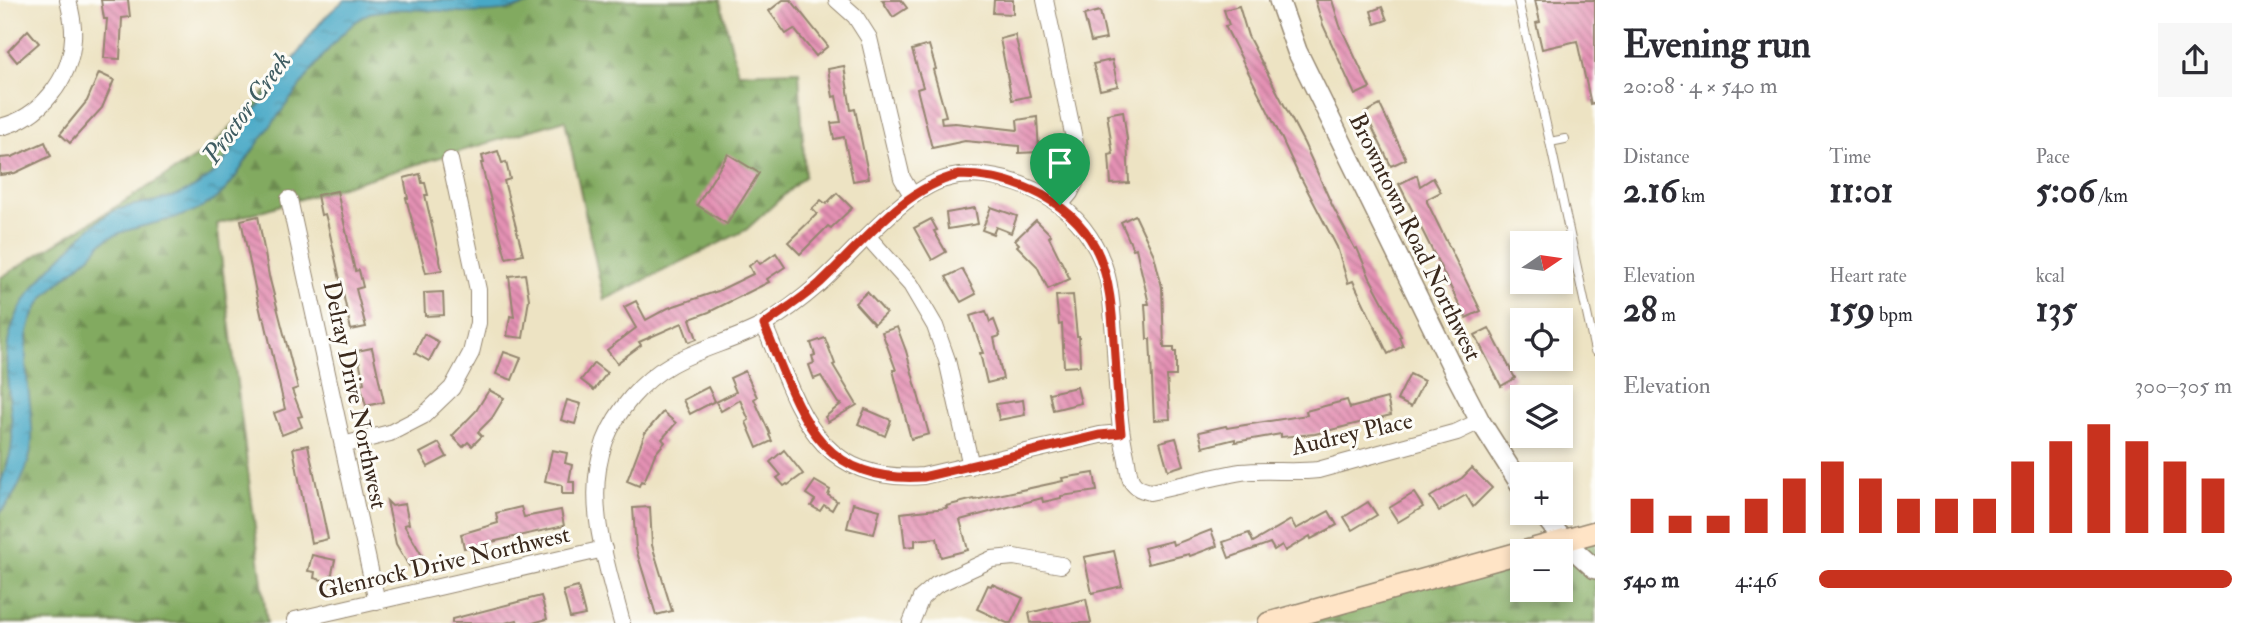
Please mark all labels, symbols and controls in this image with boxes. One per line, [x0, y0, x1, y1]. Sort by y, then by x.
text: Evening run [1623, 21, 1811, 69]
button: share [2158, 23, 2232, 97]
water label: Proctor Creek [195, 46, 298, 171]
text: 20:08 · 4 × 540 m [1623, 71, 1778, 100]
street label: Browntown Road Northwest [1342, 108, 1489, 366]
pin [1030, 133, 1090, 205]
icon: arrive [1041, 144, 1079, 182]
text: Distance [1623, 145, 1689, 169]
text: Time [1829, 145, 1871, 169]
text: Pace [2036, 145, 2070, 169]
text: 2.16 [1623, 169, 1678, 213]
text: 11:01 [1829, 169, 1893, 213]
text: 5:06 [2036, 169, 2095, 213]
text: km [1678, 184, 1705, 208]
text: /km [2095, 184, 2128, 208]
north arrow [1510, 231, 1573, 294]
map controls [1510, 231, 1573, 602]
text: Elevation [1623, 264, 1695, 288]
text: Heart rate [1829, 264, 1907, 288]
text: kcal [2036, 264, 2065, 288]
street label: Delray Drive Northwest [316, 278, 394, 512]
text: 28 [1623, 288, 1657, 332]
text: 159 [1829, 288, 1875, 332]
text: 135 [2036, 288, 2077, 332]
text: m [1657, 303, 1676, 327]
text: bpm [1875, 303, 1913, 327]
button: locate [1510, 308, 1573, 371]
text: Elevation [1623, 371, 1711, 400]
text: 300–305 m [2135, 371, 2232, 400]
button: layers [1510, 385, 1573, 448]
street label: Audrey Place [1287, 405, 1416, 463]
button: + [1510, 462, 1573, 525]
street label: Glenrock Drive Northwest [315, 519, 573, 607]
button: − [1510, 539, 1573, 602]
text: 540 m [1623, 565, 1679, 594]
text: 4:46 [1735, 565, 1777, 594]

